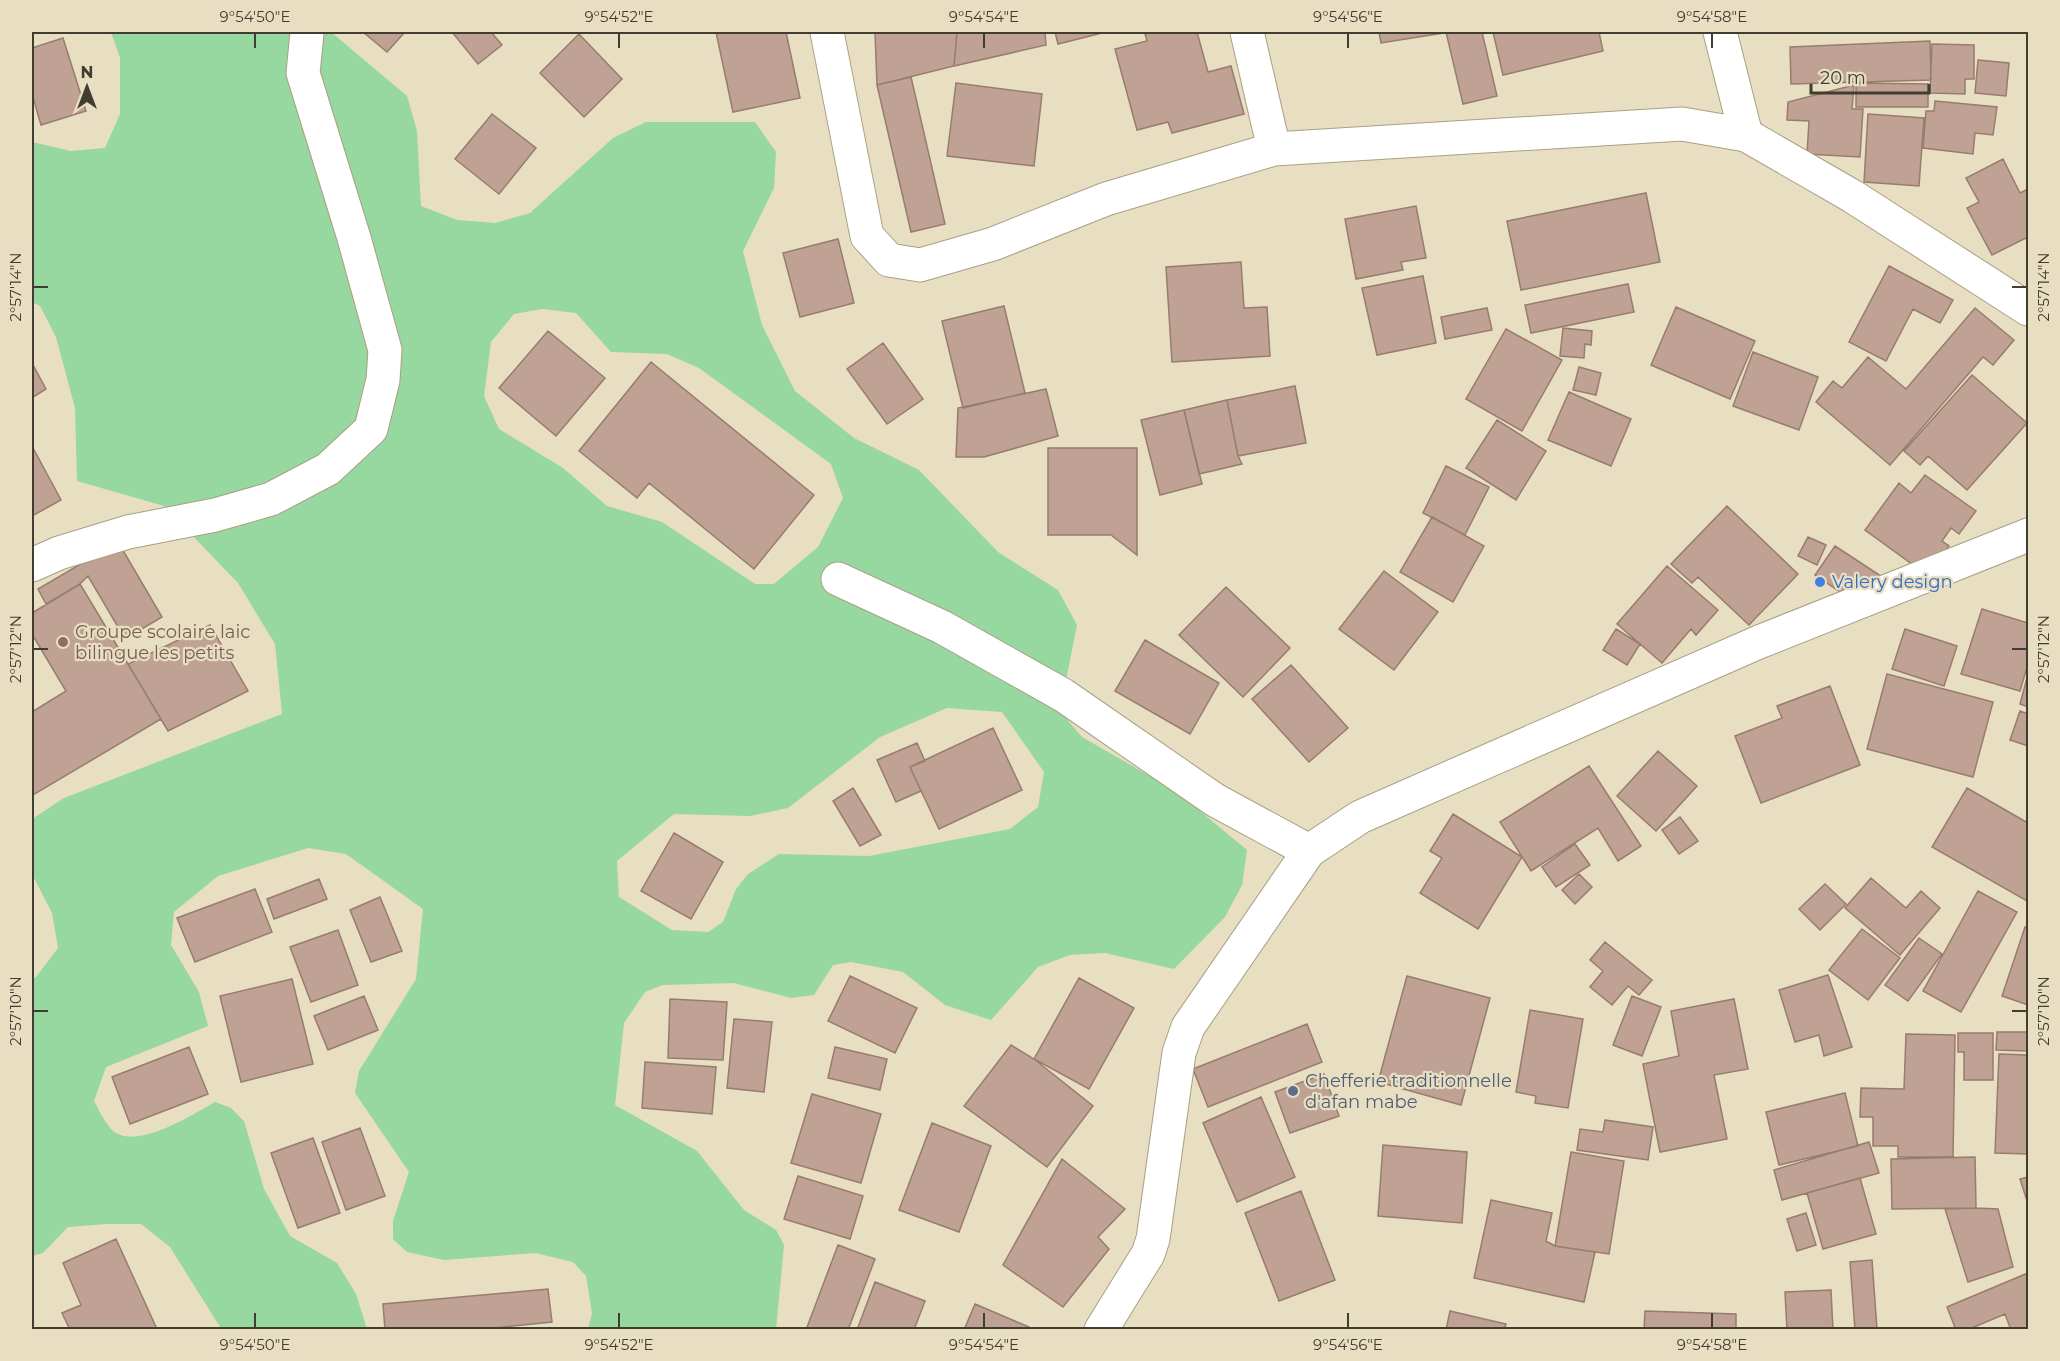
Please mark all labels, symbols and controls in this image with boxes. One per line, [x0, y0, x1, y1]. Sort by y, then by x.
text: 9°54'50"E [220, 7, 290, 26]
text: 9°54'52"E [584, 7, 654, 26]
text: 9°54'54"E [949, 7, 1019, 26]
text: 9°54'56"E [1313, 7, 1383, 26]
text: 9°54'58"E [1677, 7, 1747, 26]
north arrow [57, 57, 117, 117]
scale bar [1811, 57, 1930, 95]
text: N [81, 63, 93, 82]
text: 20 m [1820, 67, 1866, 89]
text: 2°57'14"N [6, 253, 25, 321]
text: 2°57'14"N [2034, 253, 2053, 321]
place label: Valery design [1832, 571, 1953, 593]
marker: Valery design [1813, 575, 1827, 589]
text: 2°57'12"N [6, 615, 25, 683]
text: 2°57'12"N [2034, 615, 2053, 683]
place label: Groupe scolaire laic bilingue les petits [75, 621, 250, 664]
marker: Groupe scolaire laic bilingue les petits [56, 635, 70, 649]
text: 2°57'10"N [6, 976, 25, 1046]
text: 2°57'10"N [2034, 976, 2053, 1046]
place label: Chefferie traditionnelle d'afan mabe [1305, 1070, 1512, 1113]
marker: Chefferie traditionnelle d'afan mabe [1286, 1084, 1300, 1098]
text: 9°54'50"E [220, 1335, 290, 1354]
text: 9°54'52"E [584, 1335, 654, 1354]
text: 9°54'54"E [949, 1335, 1019, 1354]
text: 9°54'56"E [1313, 1335, 1383, 1354]
text: 9°54'58"E [1677, 1335, 1747, 1354]

